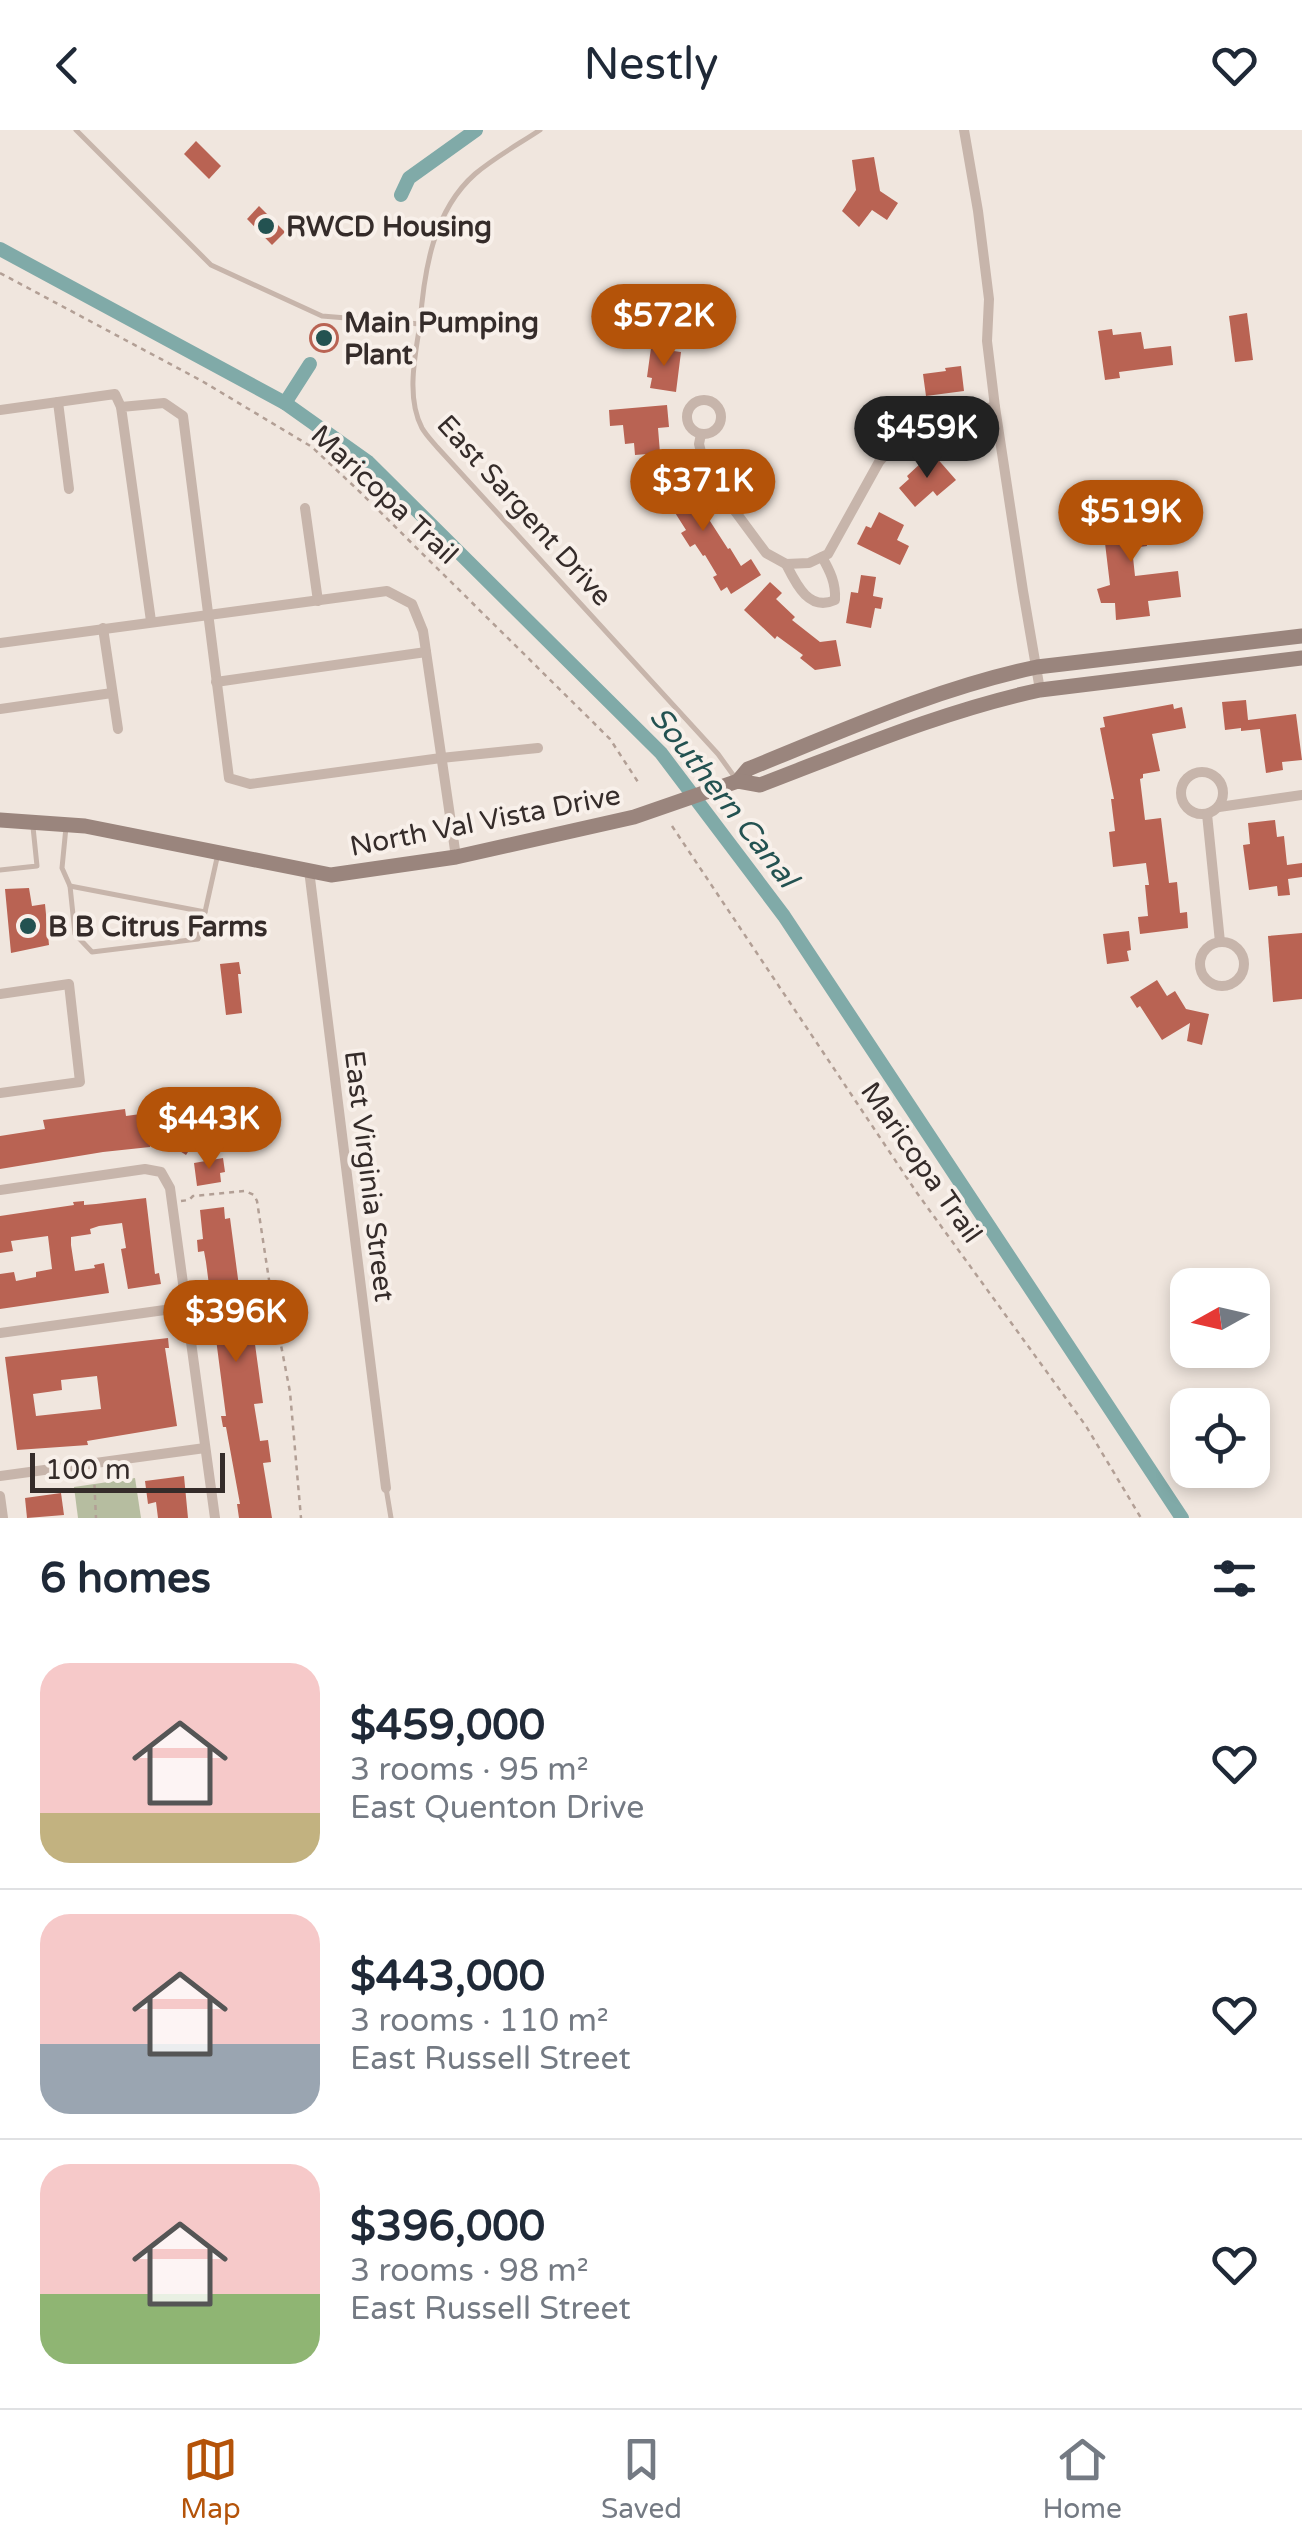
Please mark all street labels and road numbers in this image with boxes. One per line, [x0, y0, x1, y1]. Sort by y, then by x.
street label: East Sargent Drive [430, 408, 619, 613]
street label: Maricopa Trail [304, 418, 465, 572]
street label: North Val Vista Drive [347, 778, 623, 864]
street label: East Virginia Street [337, 1049, 401, 1304]
street label: Maricopa Trail [853, 1076, 989, 1250]

